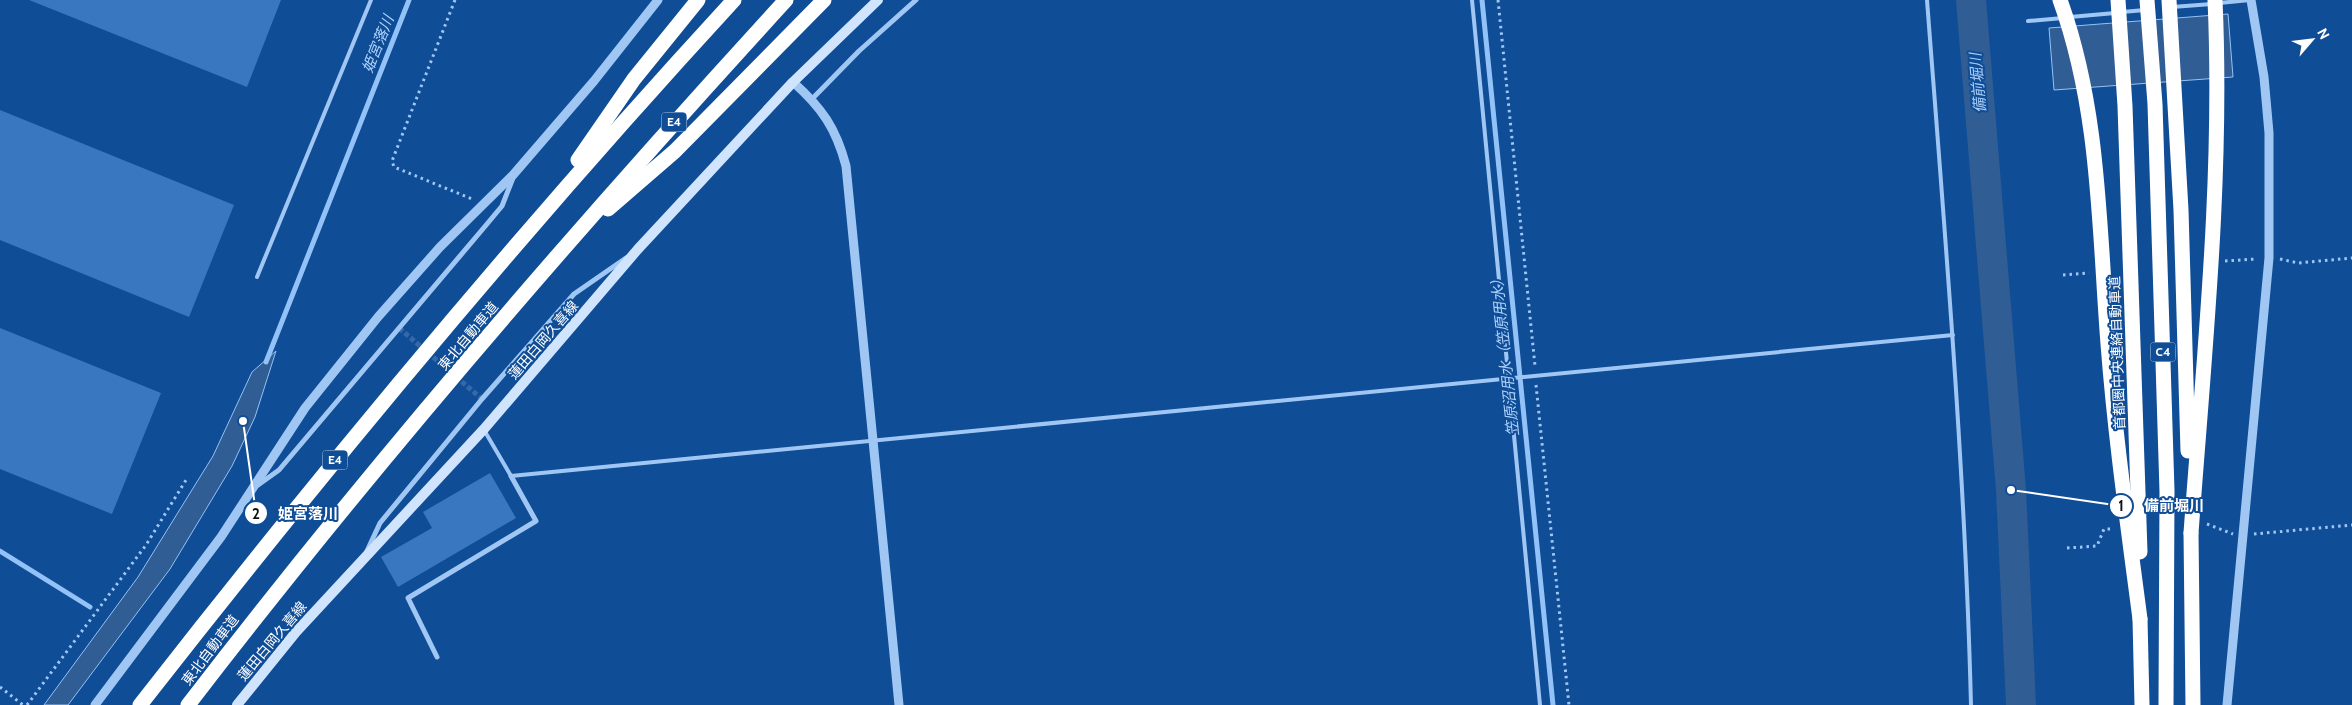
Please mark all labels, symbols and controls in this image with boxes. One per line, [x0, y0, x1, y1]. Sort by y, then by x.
water label: 姫宮落川 [358, 11, 398, 75]
north arrow [2287, 15, 2337, 65]
text: N [2313, 25, 2334, 42]
water label: 備前堀川 [1966, 50, 1990, 114]
road number: E4 [662, 112, 686, 132]
water label: 笠原沼用水（笠原用水） [1487, 271, 1523, 437]
street label: 首都圏中央連絡自動車道 [2105, 276, 2129, 430]
street label: 蓮田白岡久喜線 [504, 297, 582, 383]
street label: 東北自動車道 [434, 298, 502, 374]
road number: C4 [2150, 342, 2176, 362]
road number: E4 [322, 450, 348, 470]
callout: 備前堀川 [2109, 491, 2214, 521]
text: 1 [2118, 497, 2124, 515]
text: 備前堀川 [2144, 497, 2204, 515]
callout: 姫宮落川 [243, 498, 348, 528]
text: 2 [252, 505, 260, 523]
text: 姫宮落川 [278, 505, 338, 523]
street label: 蓮田白岡久喜線 [234, 598, 310, 684]
street label: 東北自動車道 [178, 611, 242, 689]

